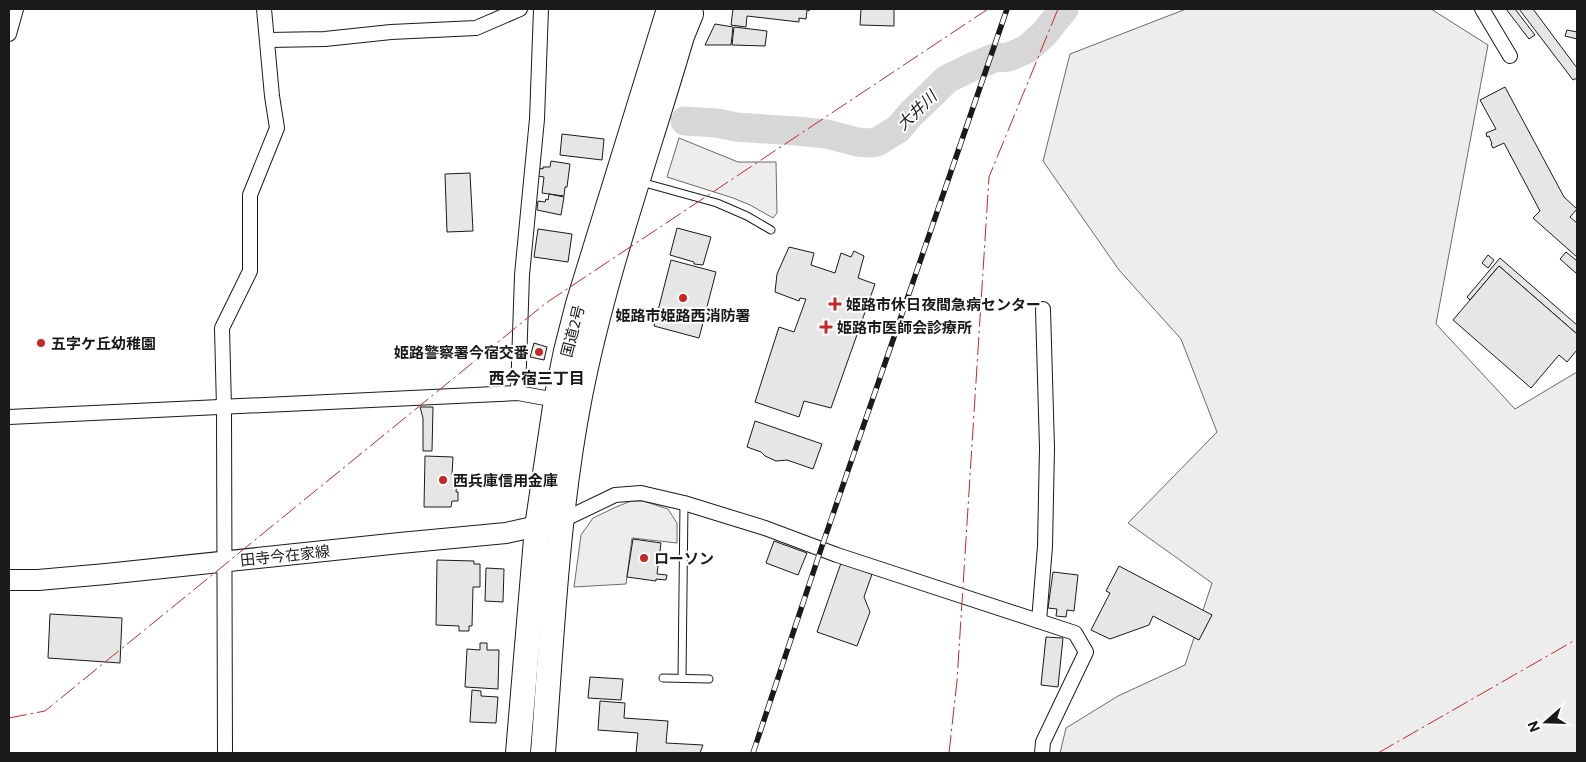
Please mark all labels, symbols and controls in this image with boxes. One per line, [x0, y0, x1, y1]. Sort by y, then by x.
water label: 大井川 [892, 85, 941, 134]
marker: 姫路市姫路西消防署 [677, 292, 689, 304]
place label: 姫路市休日夜間急病センター [846, 295, 1041, 313]
marker: 姫路市休日夜間急病センター [828, 297, 842, 311]
street label: 国道2号 [557, 303, 587, 359]
place label: 姫路市姫路西消防署 [615, 306, 751, 324]
place label: 姫路市医師会診療所 [837, 318, 972, 336]
marker: 姫路市医師会診療所 [819, 320, 833, 334]
place label: 五字ケ丘幼稚園 [51, 334, 156, 352]
marker: 五字ケ丘幼稚園 [35, 337, 47, 349]
place label: 姫路警察署今宿交番 [394, 343, 529, 361]
marker: 姫路警察署今宿交番 [533, 346, 545, 358]
district label: 西今宿三丁目 [489, 368, 585, 387]
place label: 西兵庫信用金庫 [453, 471, 558, 489]
marker: 西兵庫信用金庫 [437, 474, 449, 486]
street label: 田寺今在家線 [239, 541, 331, 569]
place label: ローソン [654, 549, 714, 567]
marker: ローソン [638, 552, 650, 564]
north arrow [1521, 697, 1571, 747]
text: N [1524, 719, 1543, 734]

